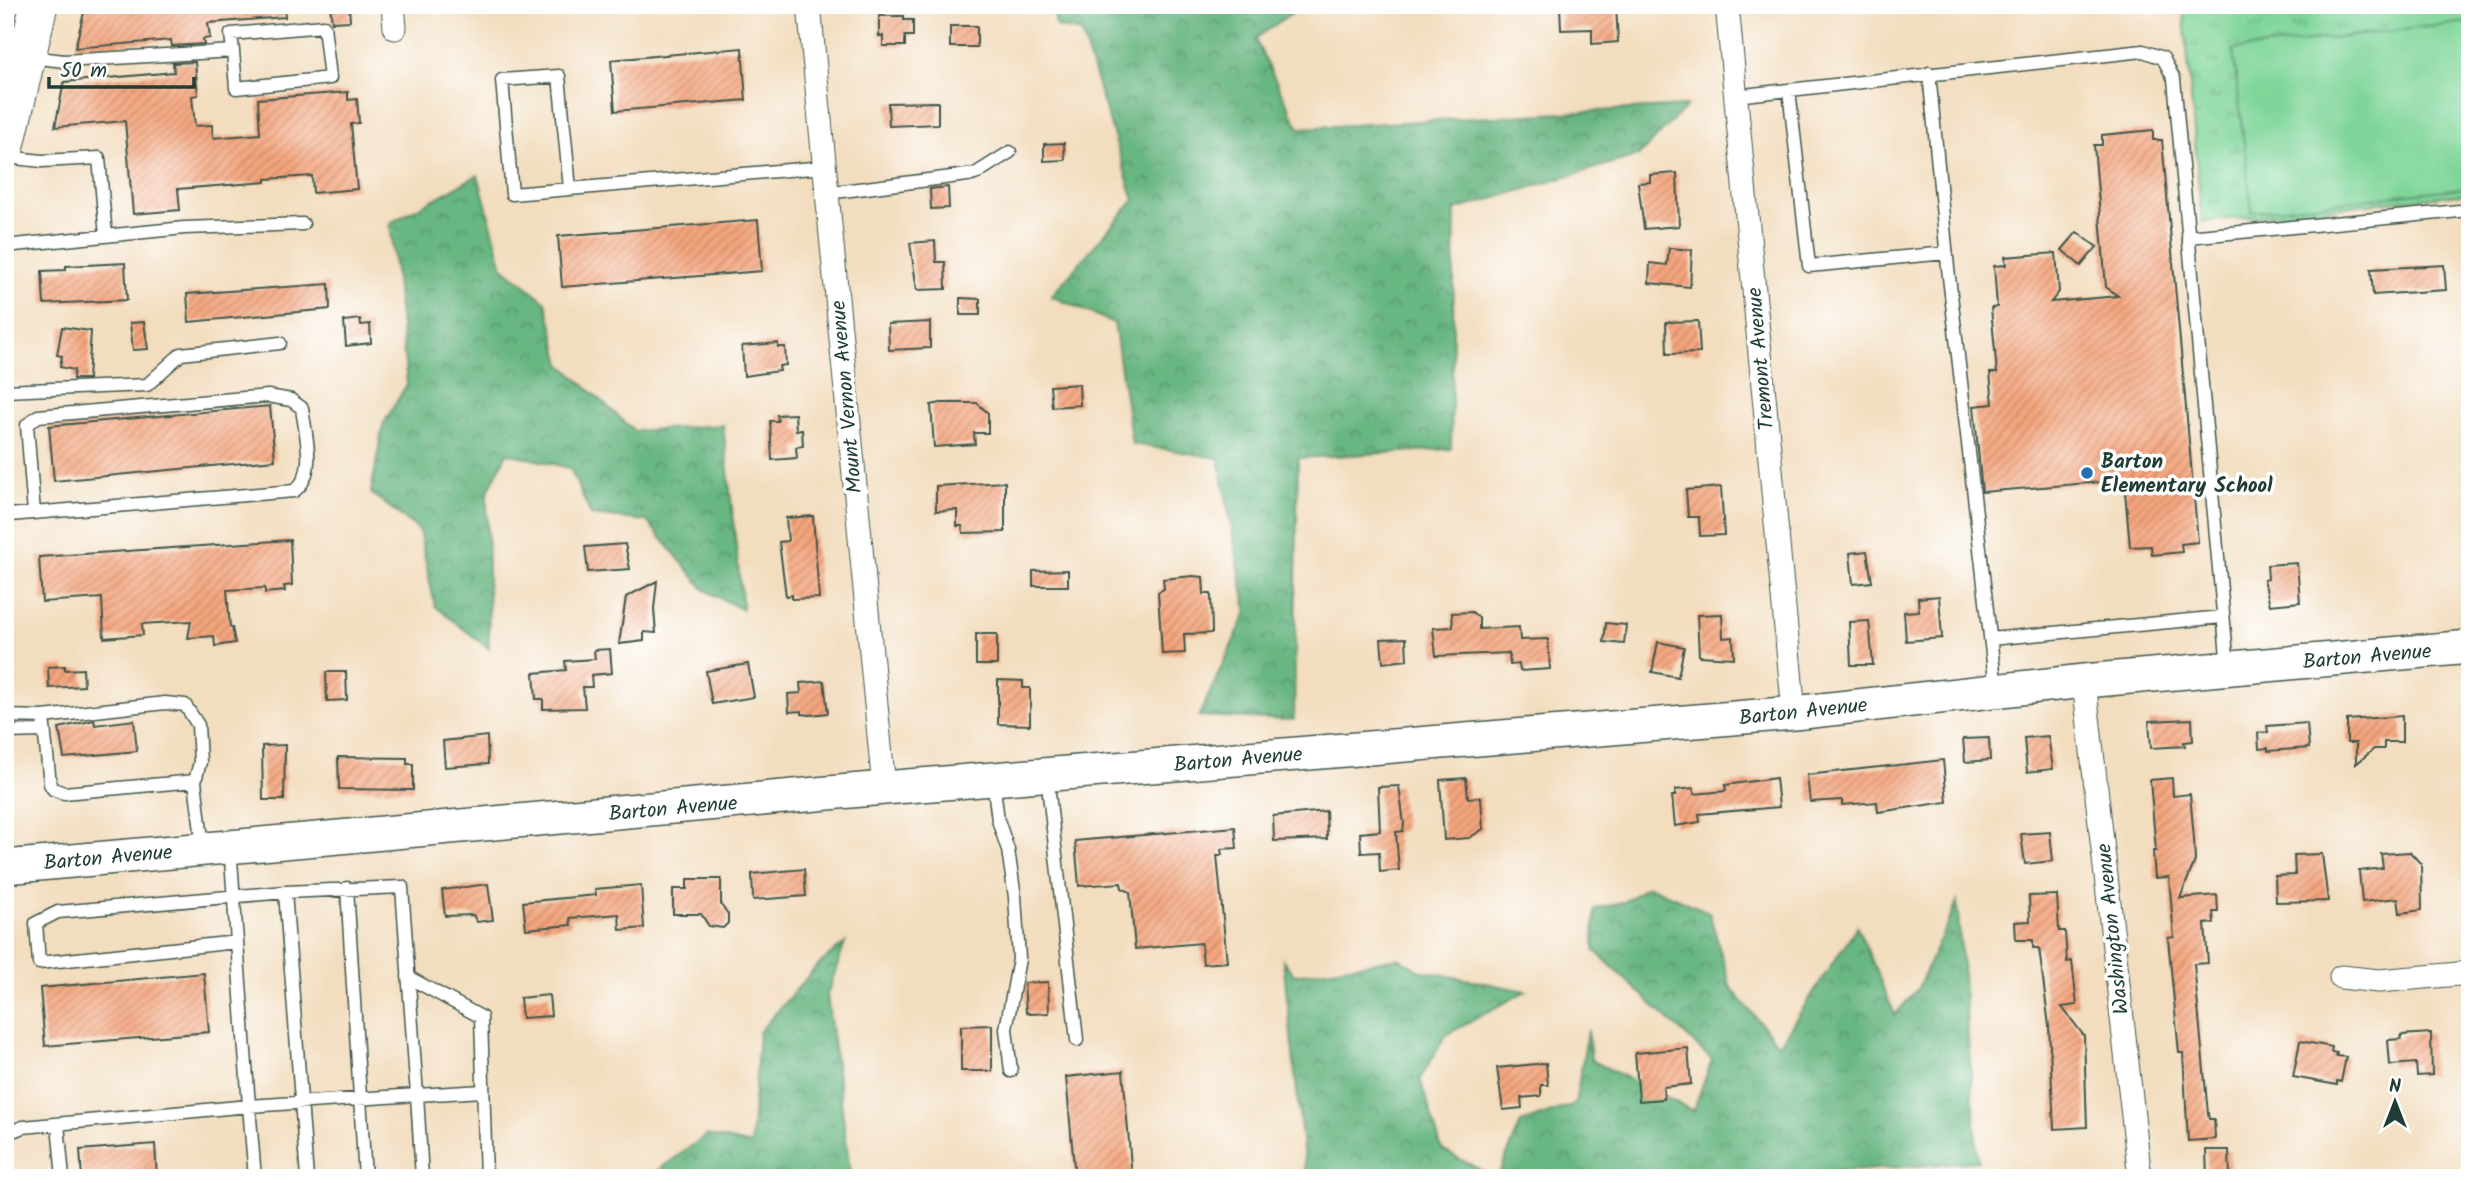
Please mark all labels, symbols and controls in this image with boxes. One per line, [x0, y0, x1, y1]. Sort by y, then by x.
scale bar [49, 46, 194, 90]
text: 50 m [60, 55, 107, 88]
street label: Tremont Avenue [1739, 285, 1784, 432]
street label: Mount Vernon Avenue [823, 298, 872, 495]
place label: Barton Elementary School [2101, 446, 2273, 503]
marker: Barton Elementary School [2079, 465, 2095, 481]
street label: Barton Avenue [2301, 635, 2433, 680]
street label: Barton Avenue [1737, 689, 1870, 736]
street label: Barton Avenue [1172, 738, 1304, 783]
street label: Barton Avenue [607, 787, 739, 832]
street label: Barton Avenue [42, 836, 174, 881]
street label: Washington Avenue [2088, 841, 2139, 1016]
north arrow [2360, 1068, 2430, 1138]
text: N [2389, 1072, 2401, 1102]

